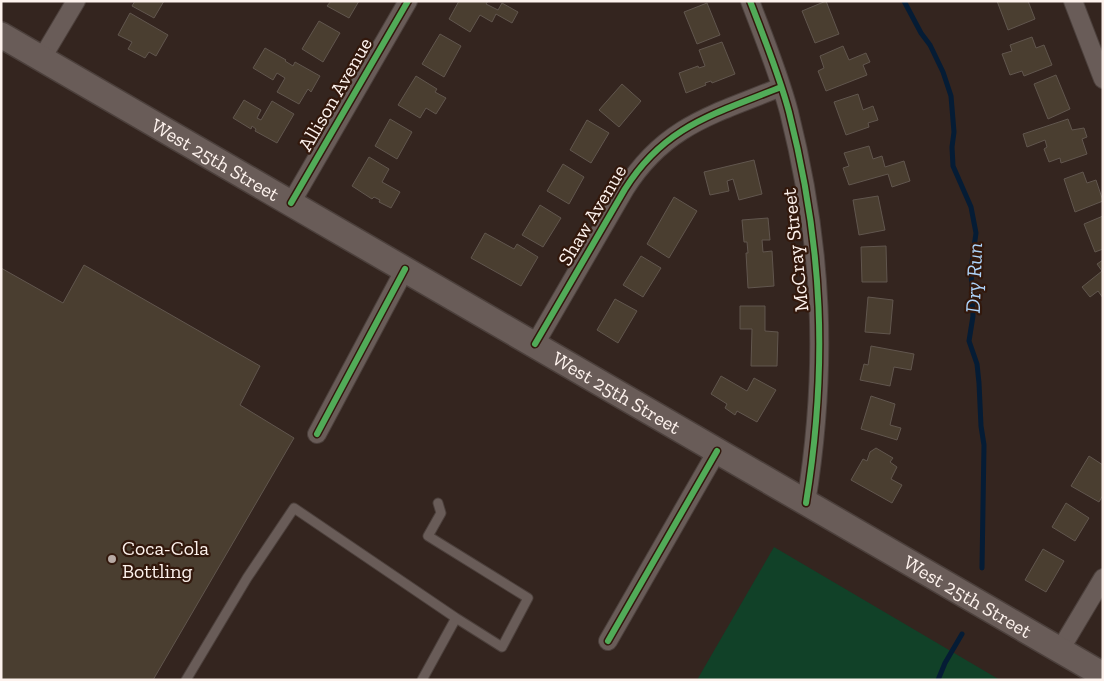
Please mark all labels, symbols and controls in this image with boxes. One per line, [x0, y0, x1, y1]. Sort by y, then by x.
street label: Allison Avenue [293, 33, 377, 155]
street label: West 25th Street [147, 113, 284, 206]
street label: Shaw Avenue [553, 160, 631, 270]
street label: McCray Street [777, 187, 813, 313]
water label: Dry Run [960, 242, 987, 314]
street label: West 25th Street [548, 346, 686, 439]
place label: Coca-Cola Bottling [122, 536, 209, 583]
street label: West 25th Street [899, 550, 1037, 643]
marker: Coca-Cola Bottling [106, 553, 118, 565]

